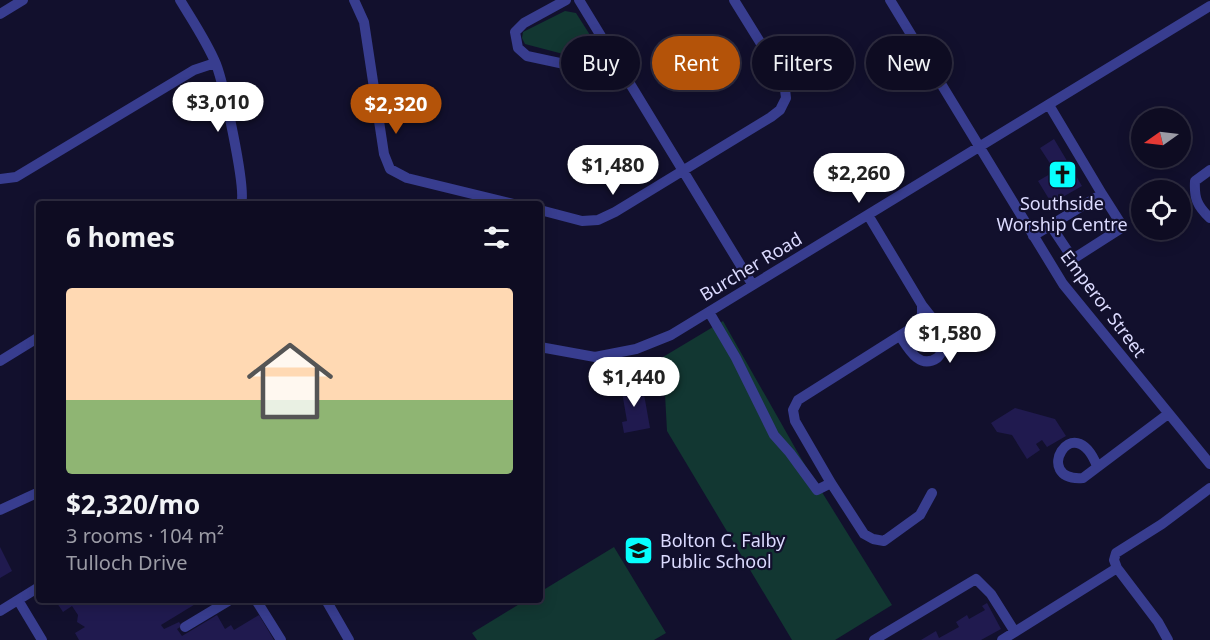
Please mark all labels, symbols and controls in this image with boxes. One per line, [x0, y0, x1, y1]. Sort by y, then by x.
chip: Buy [561, 36, 640, 90]
chip: Rent [652, 36, 740, 90]
chip: Filters [752, 36, 854, 90]
chip: New [866, 36, 952, 90]
pin: $3,010 [169, 82, 267, 133]
pin: $2,320 [347, 84, 445, 135]
text: $3,010 [187, 88, 249, 115]
text: $2,320 [365, 90, 427, 117]
north arrow [1131, 108, 1191, 168]
map controls [1131, 108, 1191, 240]
pin: $1,480 [564, 145, 662, 196]
text: $1,480 [582, 151, 644, 178]
pin: $2,260 [810, 153, 908, 204]
text: $2,260 [828, 159, 890, 186]
church icon: Southside Worship Centre [1046, 159, 1078, 191]
button: locate [1131, 180, 1191, 240]
place label: Southside Worship Centre [996, 191, 1128, 236]
text: 6 homes [66, 219, 175, 255]
icon: filters [480, 221, 513, 254]
street label: Burcher Road [695, 226, 806, 306]
street label: Emperor Street [1056, 245, 1152, 362]
pin: $1,580 [901, 313, 999, 364]
text: $1,580 [919, 319, 981, 346]
icon: home [236, 327, 344, 435]
pin: $1,440 [585, 357, 683, 408]
text: $1,440 [603, 363, 665, 390]
text: $2,320/mo [66, 486, 200, 522]
text: 3 rooms · 104 m² [66, 522, 224, 549]
place label: Bolton C. Falby Public School [660, 528, 786, 573]
school or university icon: Bolton C. Falby Public School [623, 535, 655, 567]
text: Tulloch Drive [66, 549, 188, 576]

